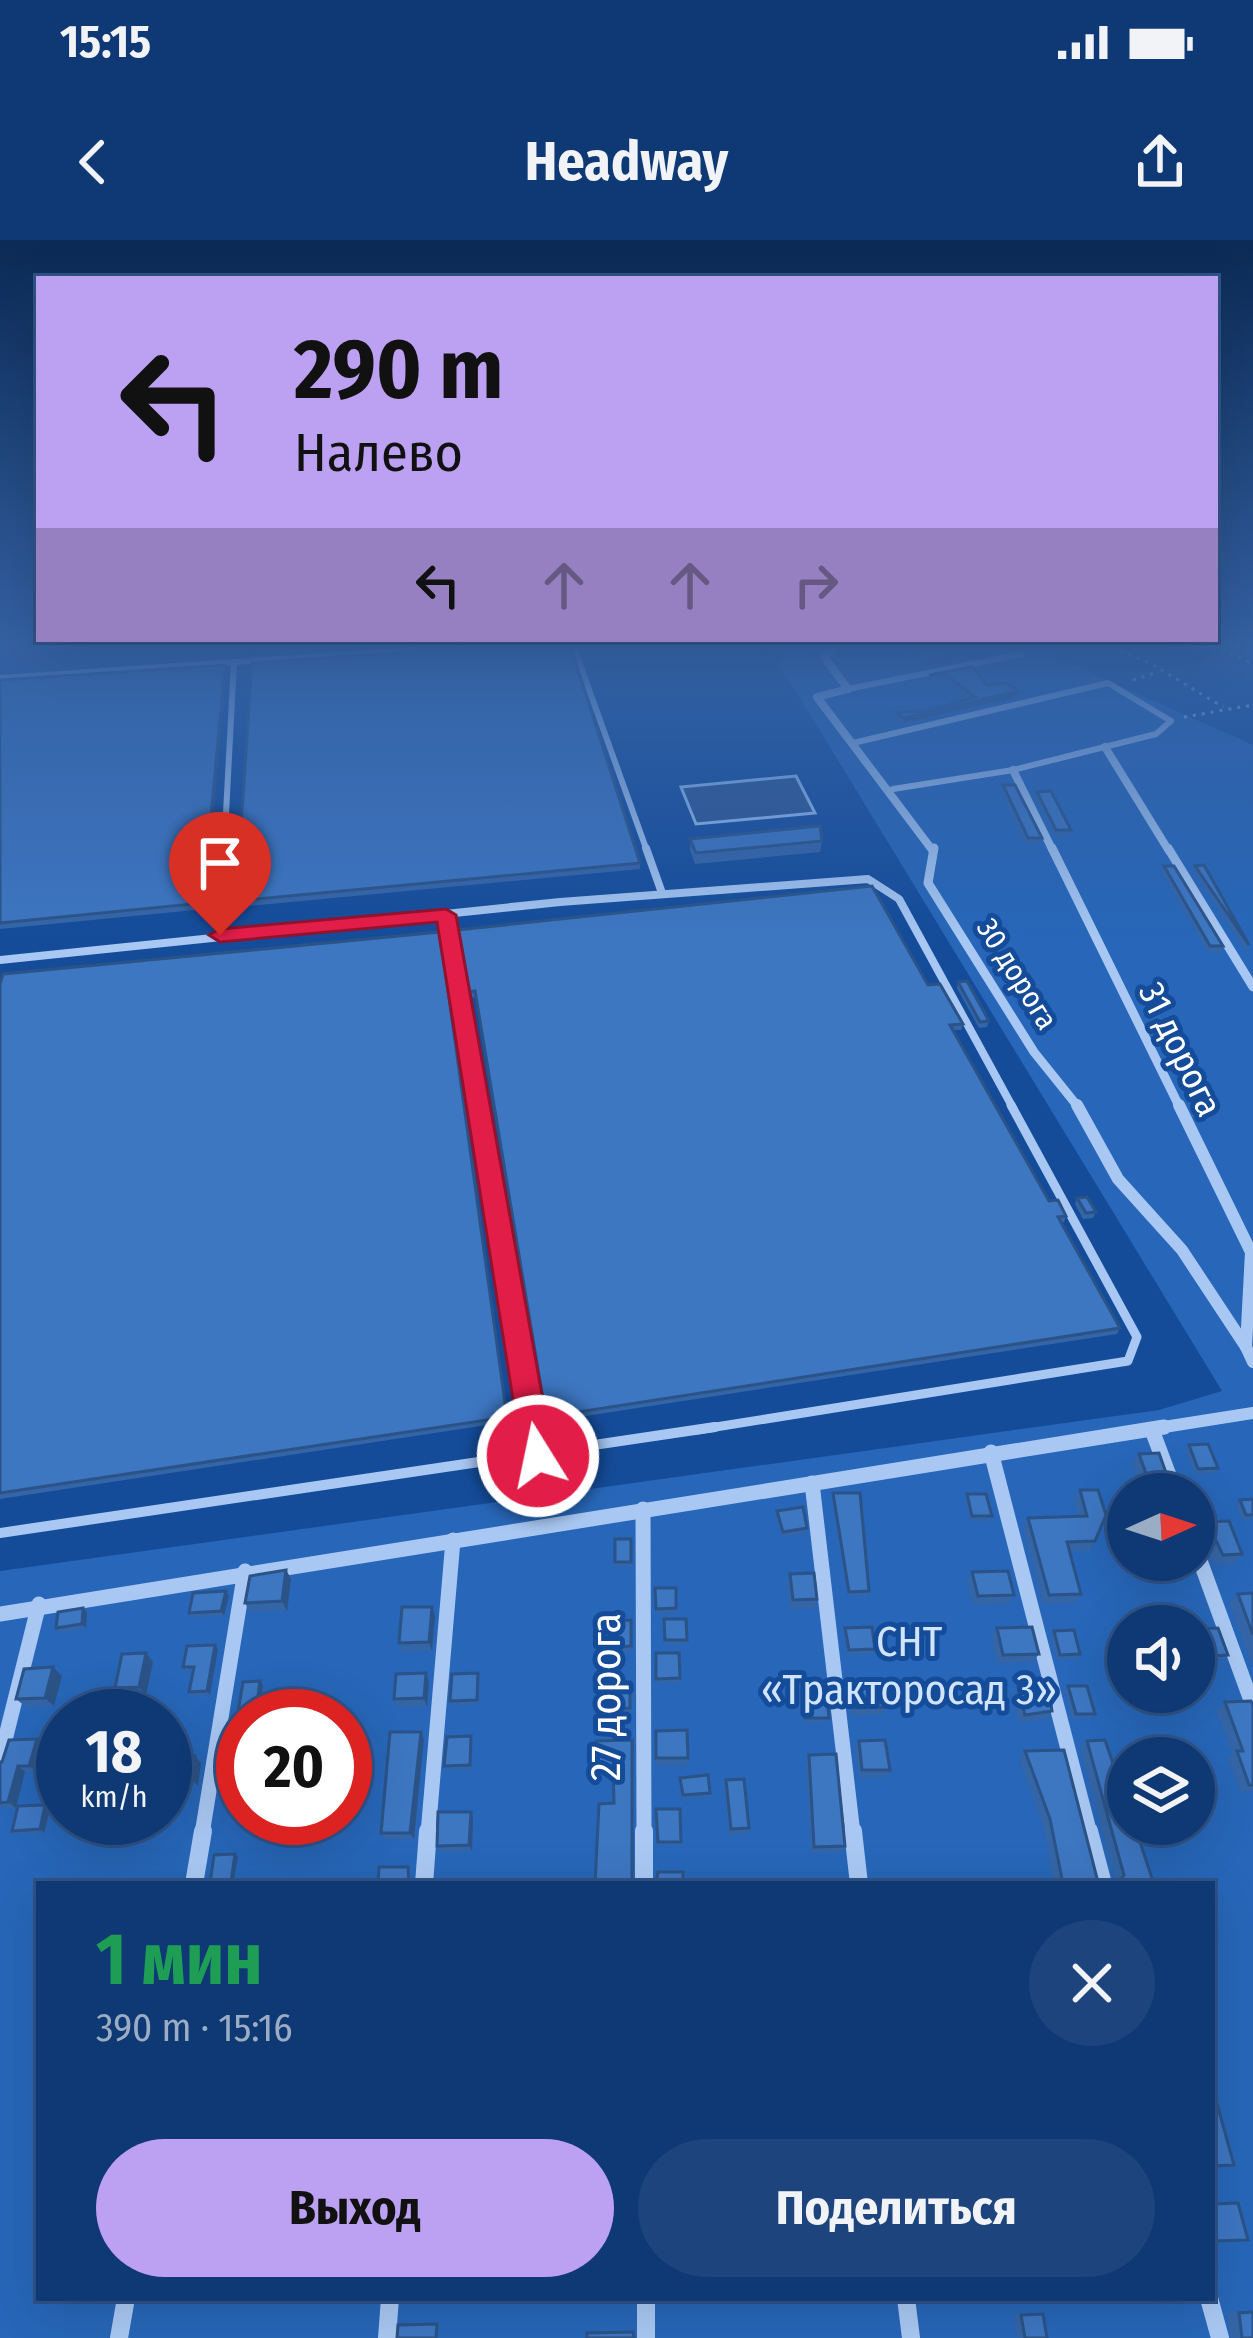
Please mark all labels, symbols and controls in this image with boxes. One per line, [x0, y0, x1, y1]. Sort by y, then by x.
text: 15:15 [60, 15, 151, 69]
icon: back [60, 129, 126, 195]
icon: share [1127, 129, 1193, 195]
text: Headway [525, 130, 728, 194]
text: 290 m [294, 319, 503, 420]
icon: left [96, 324, 252, 480]
text: Налево [294, 421, 463, 485]
icon: left [405, 552, 471, 618]
icon: ahead [531, 552, 597, 618]
icon: ahead [657, 552, 723, 618]
icon: right [783, 552, 849, 618]
pin [169, 812, 271, 935]
icon: arrive [187, 830, 253, 896]
street label: 30 дорога [969, 912, 1065, 1036]
street label: 31 дорога [1129, 975, 1231, 1123]
position arrow [475, 1393, 601, 1519]
north arrow [1107, 1473, 1215, 1581]
map controls [1107, 1473, 1215, 1845]
button: sound [1107, 1605, 1215, 1713]
street label: 27 дорога [581, 1613, 631, 1781]
park label: СНТ «Тракторосад 3» [761, 1617, 1057, 1715]
speed limit sign: 20 [216, 1689, 372, 1845]
text: 18 [85, 1716, 143, 1788]
button: layers [1107, 1737, 1215, 1845]
text: km/h [81, 1779, 147, 1815]
text: 1 мин [96, 1917, 262, 2003]
button: close [1029, 1920, 1155, 2046]
text: 390 m · 15:16 [96, 2005, 293, 2051]
button: Выход [96, 2139, 614, 2277]
button: Поделиться [638, 2139, 1155, 2277]

